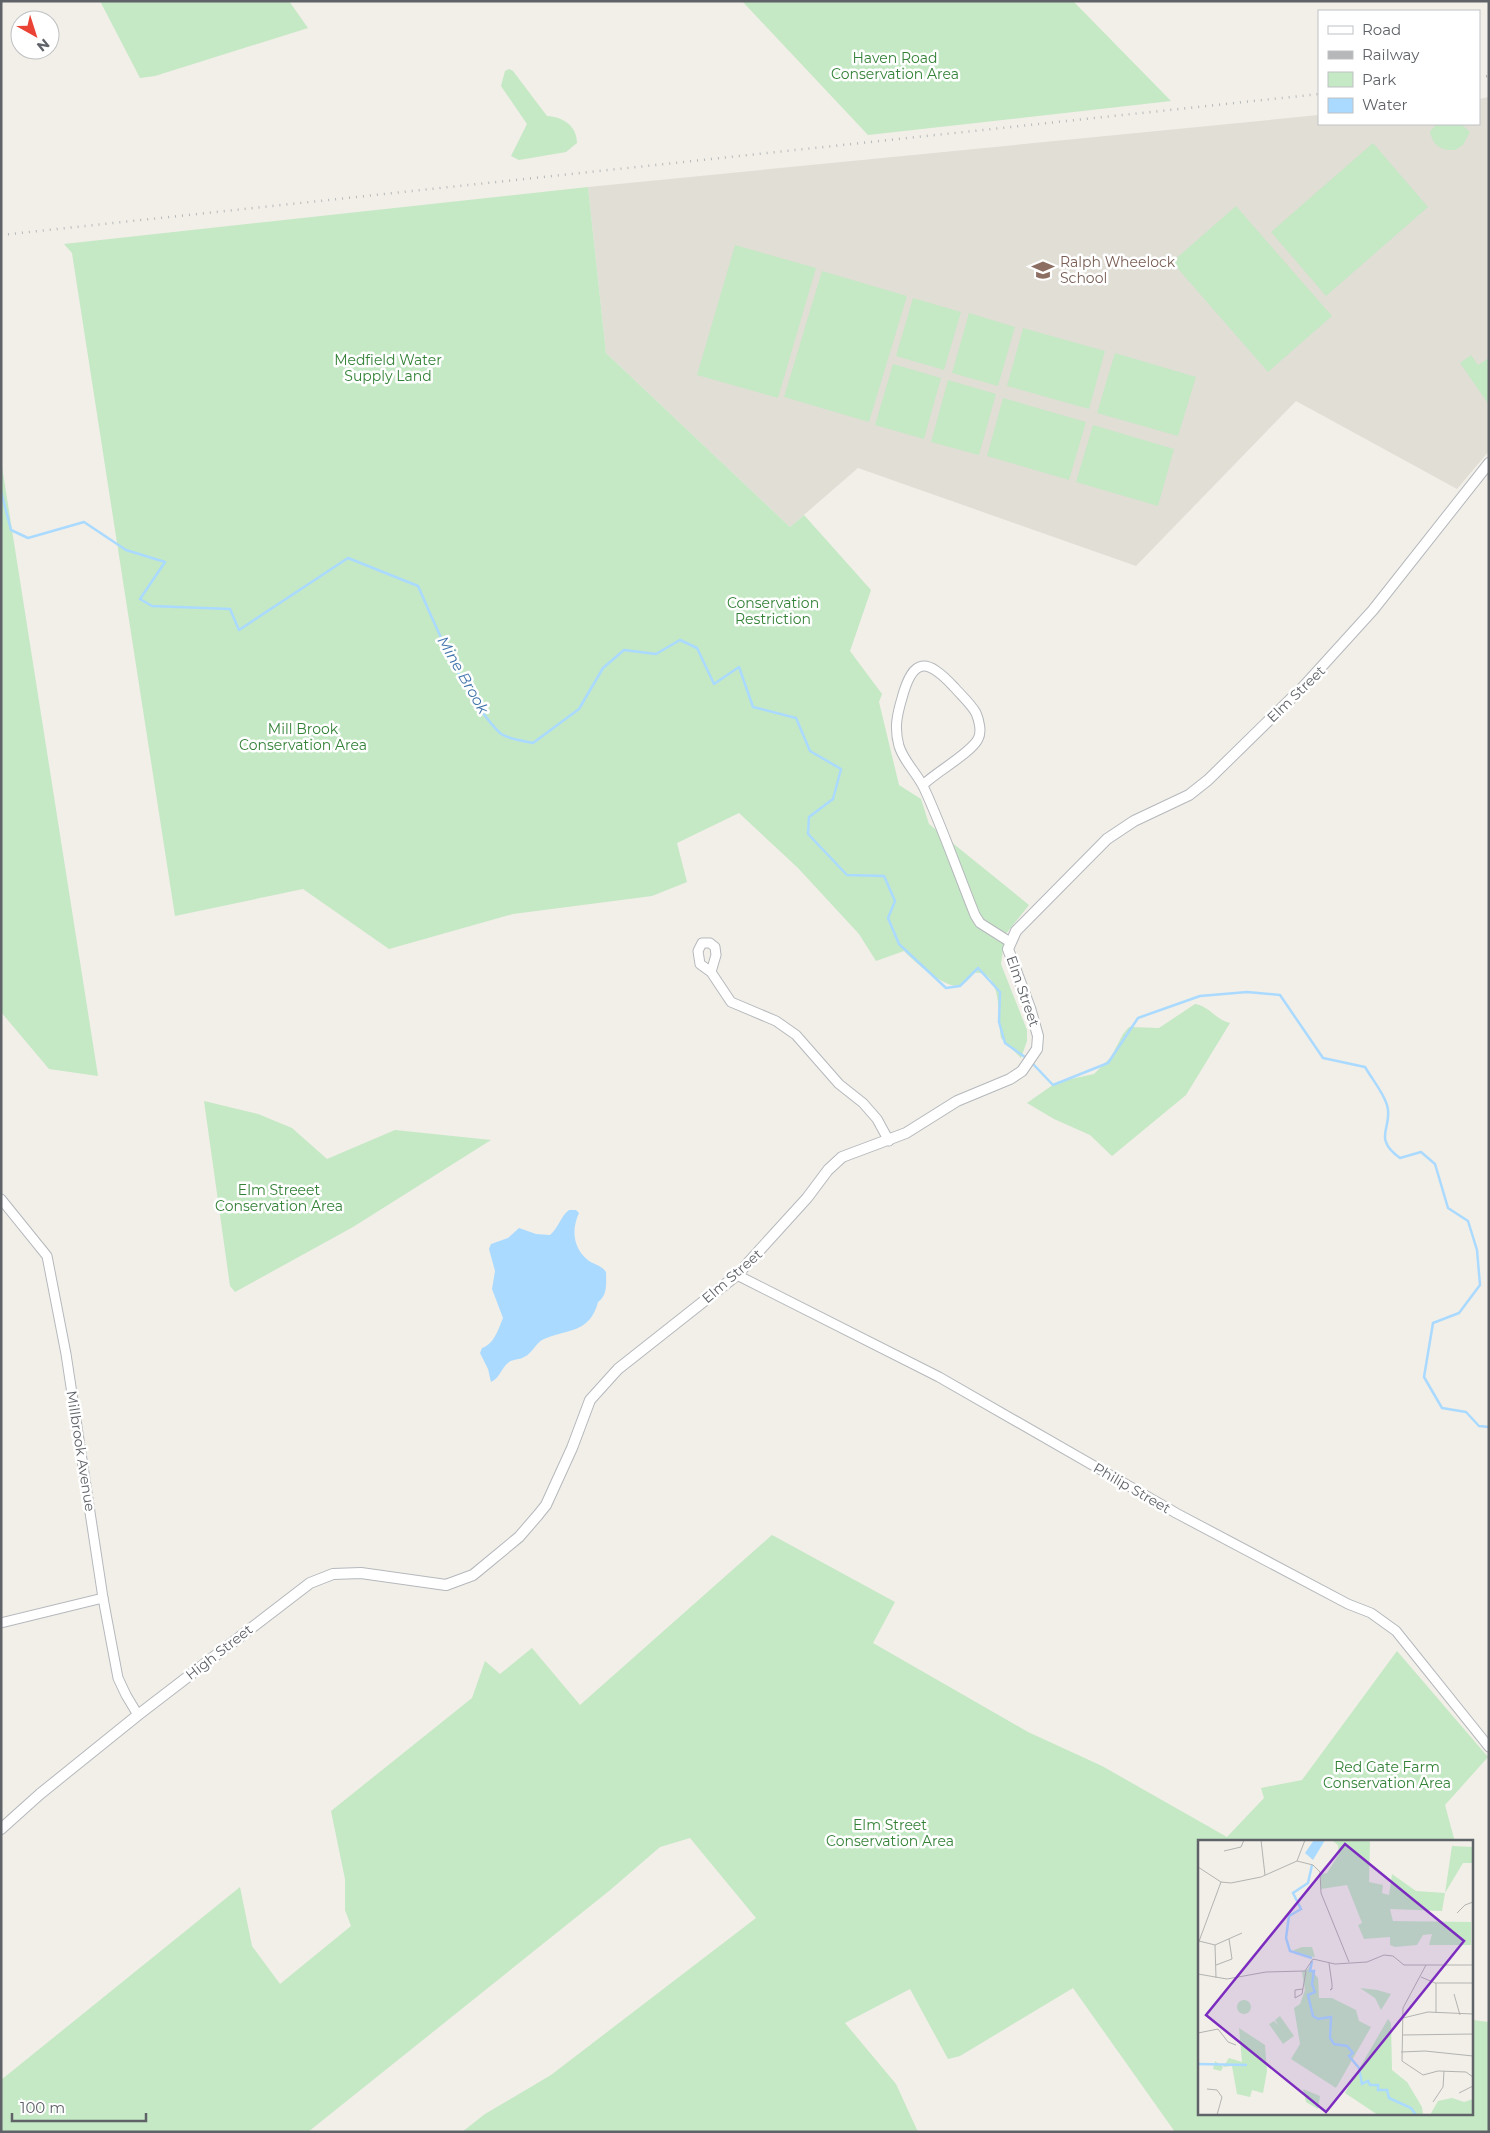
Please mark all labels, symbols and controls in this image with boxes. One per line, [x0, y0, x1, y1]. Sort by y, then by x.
north arrow [10, 10, 60, 60]
legend [1318, 10, 1480, 125]
text: Road [1362, 20, 1401, 39]
text: N [33, 35, 53, 56]
text: Railway [1362, 45, 1420, 64]
park label: Haven Road Conservation Area [831, 49, 959, 83]
text: Park [1362, 70, 1396, 89]
text: Water [1362, 95, 1408, 114]
place label: Ralph Wheelock School [1060, 253, 1176, 287]
school or university icon: Ralph Wheelock School [1030, 257, 1056, 283]
park label: Medfield Water Supply Land [334, 351, 442, 385]
park label: Conservation Restriction [727, 594, 819, 628]
water label: Mine Brook [434, 633, 494, 718]
street label: Elm Street [1263, 662, 1329, 726]
park label: Mill Brook Conservation Area [239, 720, 367, 754]
street label: Elm Street [1002, 953, 1044, 1029]
park label: Elm Streeet Conservation Area [215, 1181, 343, 1215]
street label: Elm Street [698, 1245, 766, 1307]
street label: Millbrook Avenue [63, 1389, 99, 1513]
street label: Philip Street [1090, 1459, 1174, 1518]
street label: High Street [182, 1620, 256, 1684]
park label: Red Gate Farm Conservation Area [1323, 1758, 1451, 1792]
park label: Elm Street Conservation Area [826, 1816, 954, 1850]
inset map [1198, 1840, 1472, 2116]
scale bar [12, 2090, 146, 2122]
text: 100 m [20, 2098, 65, 2117]

